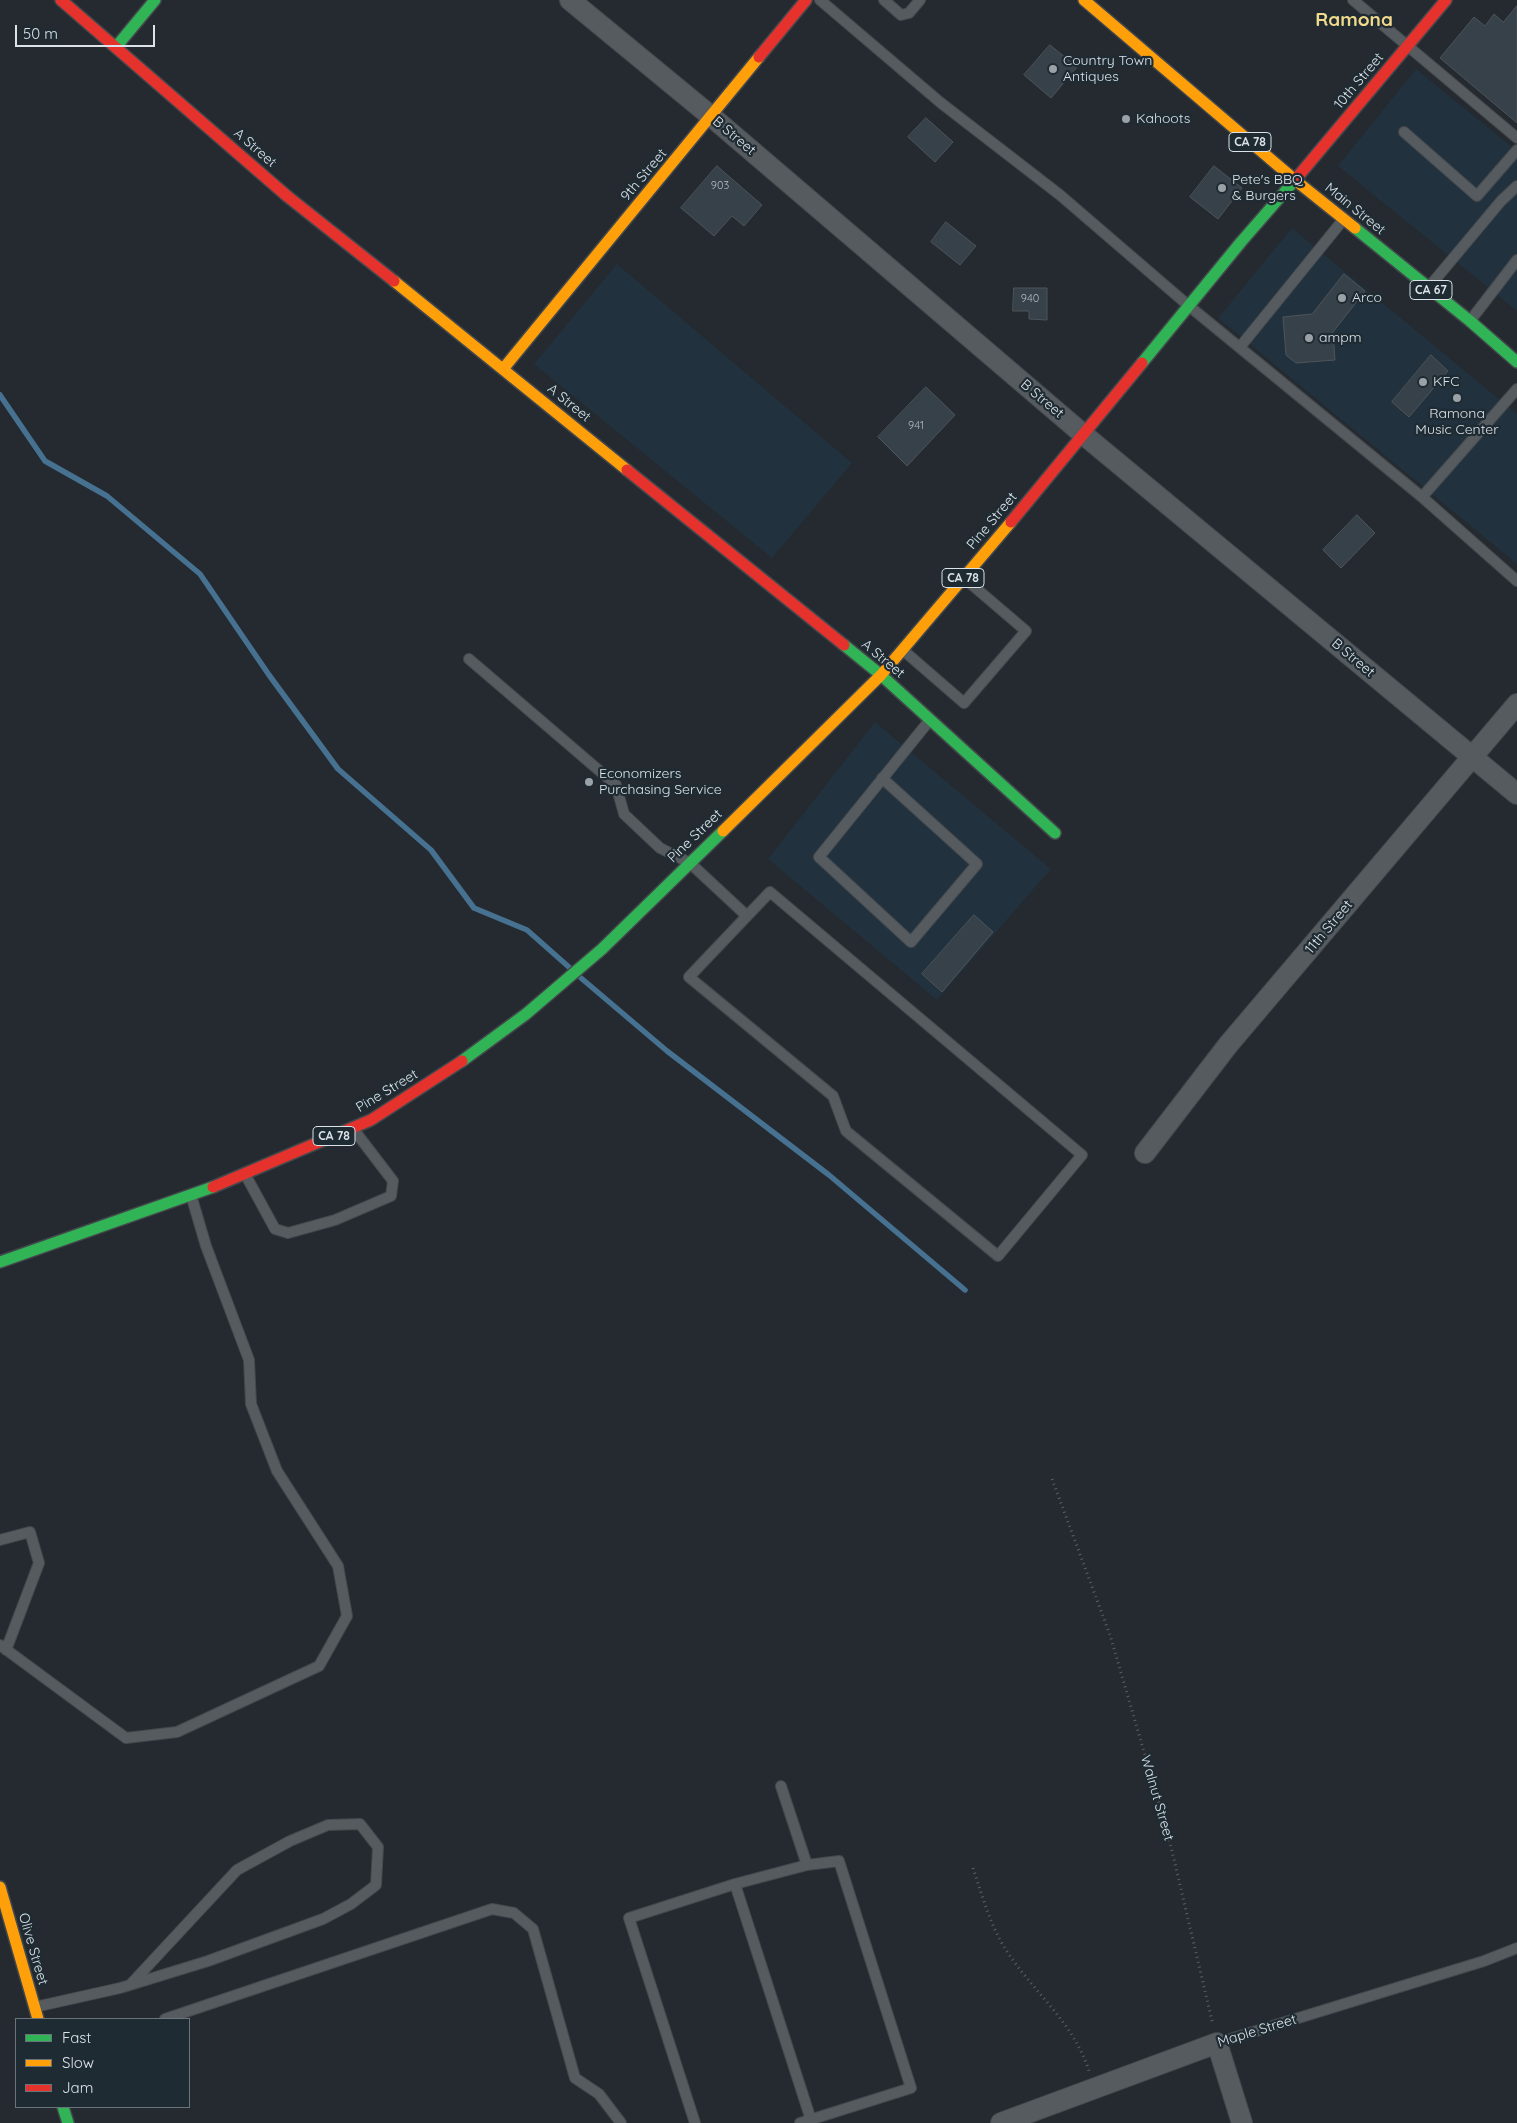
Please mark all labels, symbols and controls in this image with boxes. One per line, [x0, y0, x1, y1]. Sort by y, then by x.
district label: Ramona [1315, 9, 1393, 31]
scale bar [18, 15, 158, 47]
text: 50 m [23, 24, 58, 43]
street label: 10th Street [1331, 49, 1387, 113]
place label: Country Town Antiques [1063, 53, 1152, 85]
marker: Country Town Antiques [1047, 63, 1059, 75]
place label: Kahoots [1136, 111, 1190, 127]
street label: B Street [709, 113, 759, 159]
marker: Kahoots [1120, 113, 1132, 125]
street label: A Street [230, 125, 280, 171]
road number: CA 78 [1229, 132, 1271, 152]
street label: 9th Street [617, 146, 671, 204]
place label: Pete's BBQ & Burgers [1232, 172, 1303, 204]
house number: 903 [711, 179, 729, 193]
street label: Main Street [1321, 179, 1389, 239]
marker: Pete's BBQ & Burgers [1216, 182, 1228, 194]
road number: CA 67 [1410, 280, 1452, 300]
place label: Arco [1352, 290, 1382, 306]
house number: 940 [1021, 292, 1039, 306]
marker: Arco [1336, 292, 1348, 304]
place label: ampm [1319, 330, 1362, 346]
marker: ampm [1303, 332, 1315, 344]
place label: KFC [1433, 374, 1459, 390]
street label: B Street [1017, 376, 1067, 422]
marker: KFC [1417, 376, 1429, 388]
street label: A Street [544, 380, 594, 426]
marker: Ramona Music Center [1451, 392, 1463, 404]
place label: Ramona Music Center [1415, 406, 1499, 438]
house number: 941 [908, 419, 924, 433]
street label: Pine Street [963, 489, 1021, 553]
road number: CA 78 [942, 568, 984, 588]
street label: B Street [1328, 635, 1378, 681]
street label: A Street [858, 636, 908, 682]
place label: Economizers Purchasing Service [599, 766, 722, 799]
marker: Economizers Purchasing Service [583, 776, 595, 788]
street label: Pine Street [664, 806, 726, 866]
street label: 11th Street [1302, 897, 1356, 957]
street label: Pine Street [353, 1066, 421, 1116]
road number: CA 78 [313, 1126, 355, 1146]
street label: Walnut Street [1137, 1753, 1177, 1843]
street label: Olive Street [15, 1911, 51, 1987]
street label: Maple Street [1216, 2011, 1298, 2051]
legend [15, 2018, 190, 2108]
text: Fast [62, 2028, 91, 2047]
text: Slow [62, 2053, 94, 2072]
text: Jam [62, 2078, 93, 2097]

